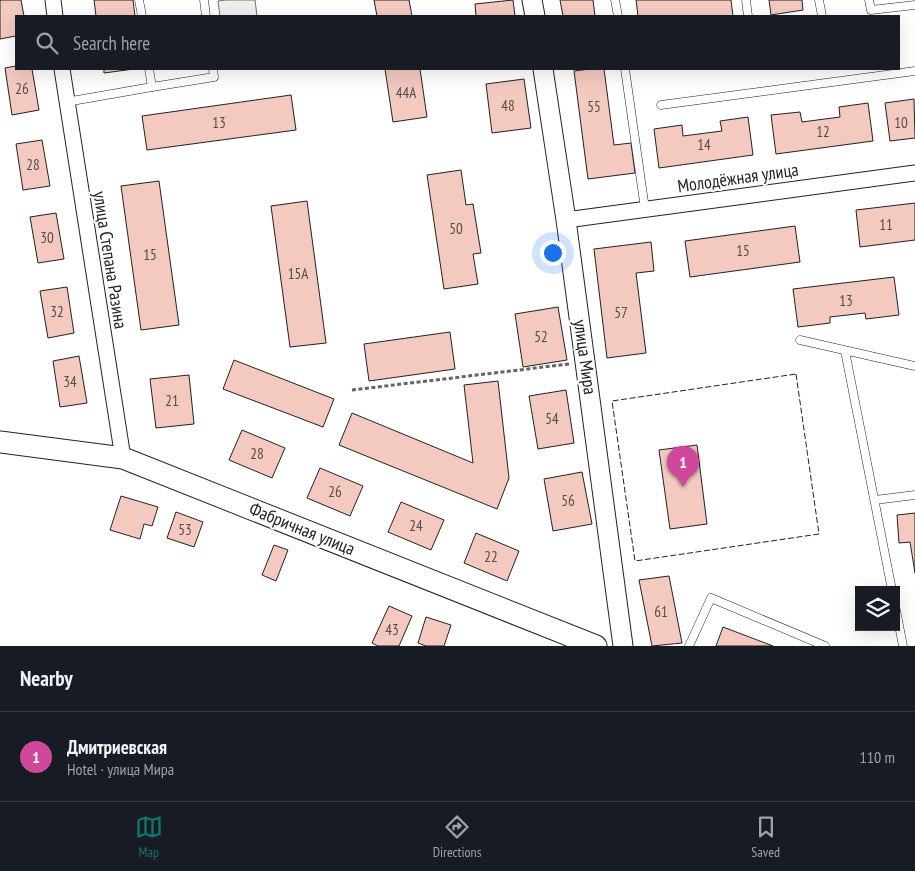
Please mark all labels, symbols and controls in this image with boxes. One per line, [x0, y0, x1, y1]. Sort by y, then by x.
search box [15, 15, 900, 70]
icon: search [33, 29, 61, 57]
text: Search here [73, 31, 150, 55]
house number: 26 [15, 79, 29, 98]
house number: 44А [396, 83, 417, 102]
house number: 48 [501, 96, 515, 115]
house number: 55 [587, 97, 601, 116]
house number: 13 [212, 113, 226, 132]
house number: 10 [894, 113, 908, 132]
house number: 12 [816, 122, 830, 141]
house number: 14 [697, 135, 711, 154]
house number: 28 [26, 155, 40, 174]
street label: Молодёжная улица [676, 158, 800, 197]
street label: улица Степана Разина [88, 190, 133, 330]
house number: 11 [879, 215, 893, 234]
house number: 50 [449, 219, 463, 238]
house number: 30 [40, 228, 54, 247]
your location [540, 240, 566, 266]
house number: 15 [736, 241, 750, 260]
house number: 15 [143, 245, 157, 264]
house number: 15А [288, 264, 309, 283]
house number: 13 [839, 291, 853, 310]
house number: 32 [50, 302, 64, 321]
house number: 57 [614, 303, 628, 322]
street label: улица Мира [569, 318, 602, 396]
house number: 52 [534, 327, 548, 346]
house number: 34 [63, 372, 77, 391]
house number: 21 [165, 391, 179, 410]
house number: 54 [545, 409, 559, 428]
house number: 28 [250, 444, 264, 463]
pin: 1 [667, 446, 699, 487]
house number: 26 [328, 482, 342, 501]
house number: 56 [561, 491, 575, 510]
street label: Фабричная улица [246, 497, 358, 560]
house number: 24 [409, 516, 423, 535]
house number: 53 [178, 520, 192, 539]
house number: 22 [484, 547, 498, 566]
map controls [855, 586, 900, 631]
button: layers [855, 586, 900, 631]
house number: 61 [654, 602, 668, 621]
house number: 43 [385, 620, 399, 639]
text: Nearby [20, 665, 73, 692]
text: Дмитриевская [67, 735, 167, 759]
text: 1 [32, 747, 40, 767]
text: 110 m [860, 747, 895, 767]
text: Hotel · улица Мира [67, 759, 174, 779]
tab: Map [135, 813, 163, 861]
tab: Directions [433, 813, 481, 861]
tab: Saved [751, 813, 780, 861]

